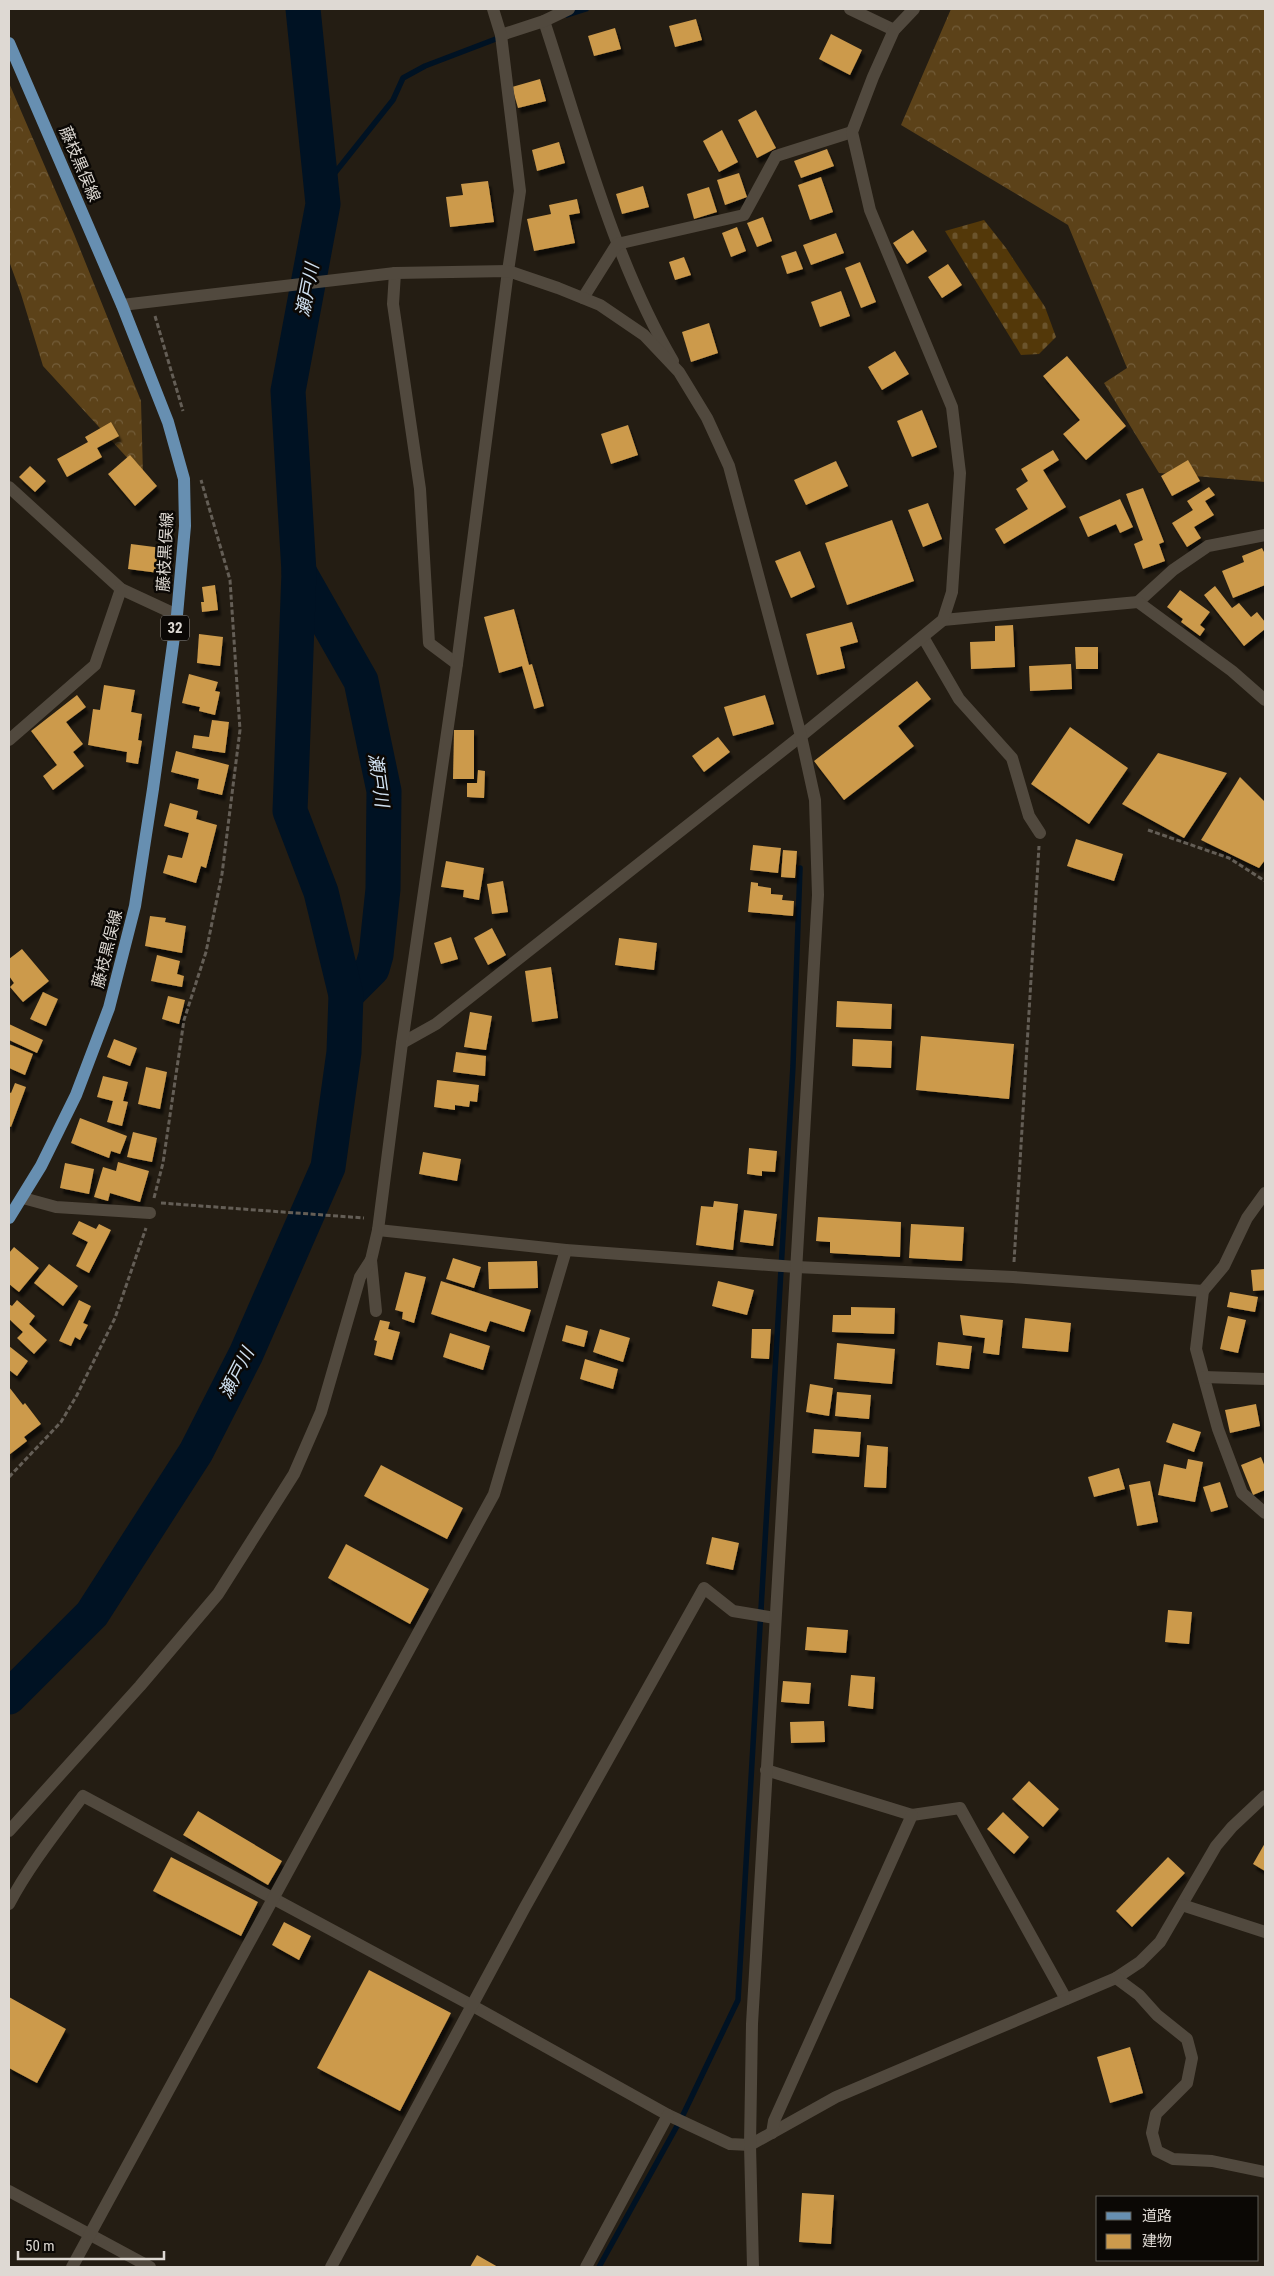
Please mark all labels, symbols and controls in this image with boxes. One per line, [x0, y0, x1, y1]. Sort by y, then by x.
street label: 藤枝黒俣線 [56, 123, 104, 205]
water label: 瀬戸川 [292, 260, 323, 319]
street label: 藤枝黒俣線 [153, 512, 177, 592]
road number: 32 [161, 616, 189, 640]
water label: 瀬戸川 [365, 752, 393, 810]
street label: 藤枝黒俣線 [88, 908, 126, 990]
water label: 瀬戸川 [214, 1342, 259, 1402]
legend [1096, 2196, 1259, 2261]
text: 道路 [1142, 2207, 1172, 2225]
scale bar [18, 2228, 164, 2260]
text: 建物 [1142, 2232, 1172, 2250]
text: 50 m [25, 2237, 55, 2255]

